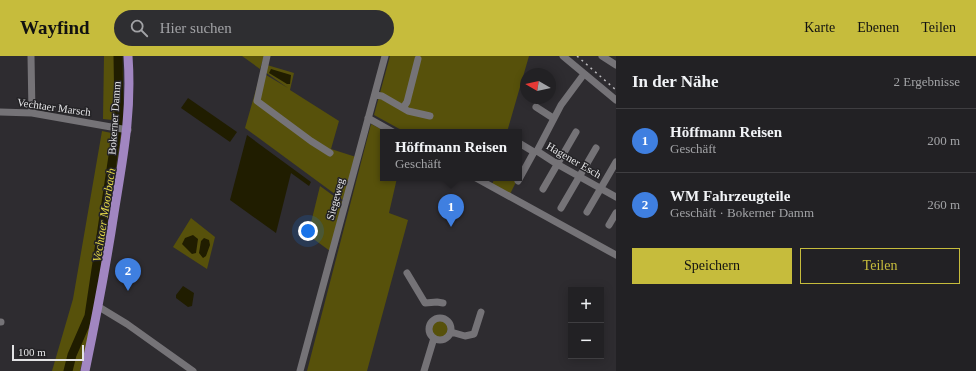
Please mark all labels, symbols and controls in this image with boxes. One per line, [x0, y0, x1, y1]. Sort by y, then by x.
search box [114, 10, 394, 46]
text: Wayfind [20, 17, 90, 38]
icon: search [128, 17, 150, 39]
text: Hier suchen [160, 20, 232, 36]
text: Karte [804, 20, 835, 35]
text: Ebenen [857, 20, 899, 35]
text: Teilen [921, 20, 956, 35]
north arrow [520, 68, 556, 104]
text: In der Nähe [632, 72, 719, 91]
text: 2 Ergebnisse [893, 74, 960, 89]
street label: Bokerner Damm [105, 80, 123, 155]
street label: Vechtaer Marsch [16, 96, 92, 118]
text: Höffmann Reisen [670, 124, 782, 140]
popup [380, 129, 522, 181]
text: 1 [642, 133, 648, 148]
text: 200 m [927, 133, 960, 148]
text: Höffmann Reisen [395, 139, 507, 155]
street label: Hagener Esch [544, 139, 604, 181]
text: Geschäft [670, 141, 716, 156]
text: Geschäft [395, 156, 441, 171]
water label: Vechtaer Moorbach [90, 167, 118, 263]
street label: Siegeweg [324, 176, 346, 221]
text: WM Fahrzeugteile [670, 188, 790, 204]
pin: 1 [438, 194, 464, 227]
text: 2 [642, 197, 648, 212]
text: 260 m [927, 197, 960, 212]
text: Geschäft · Bokerner Damm [670, 205, 814, 220]
your location [298, 221, 318, 241]
button: Speichern [632, 248, 792, 284]
button: Teilen [800, 248, 960, 284]
pin: 2 [115, 258, 141, 291]
map controls [568, 287, 604, 359]
button: + [568, 287, 604, 323]
button: − [568, 323, 604, 359]
scale bar [12, 343, 84, 362]
text: 100 m [18, 346, 46, 358]

